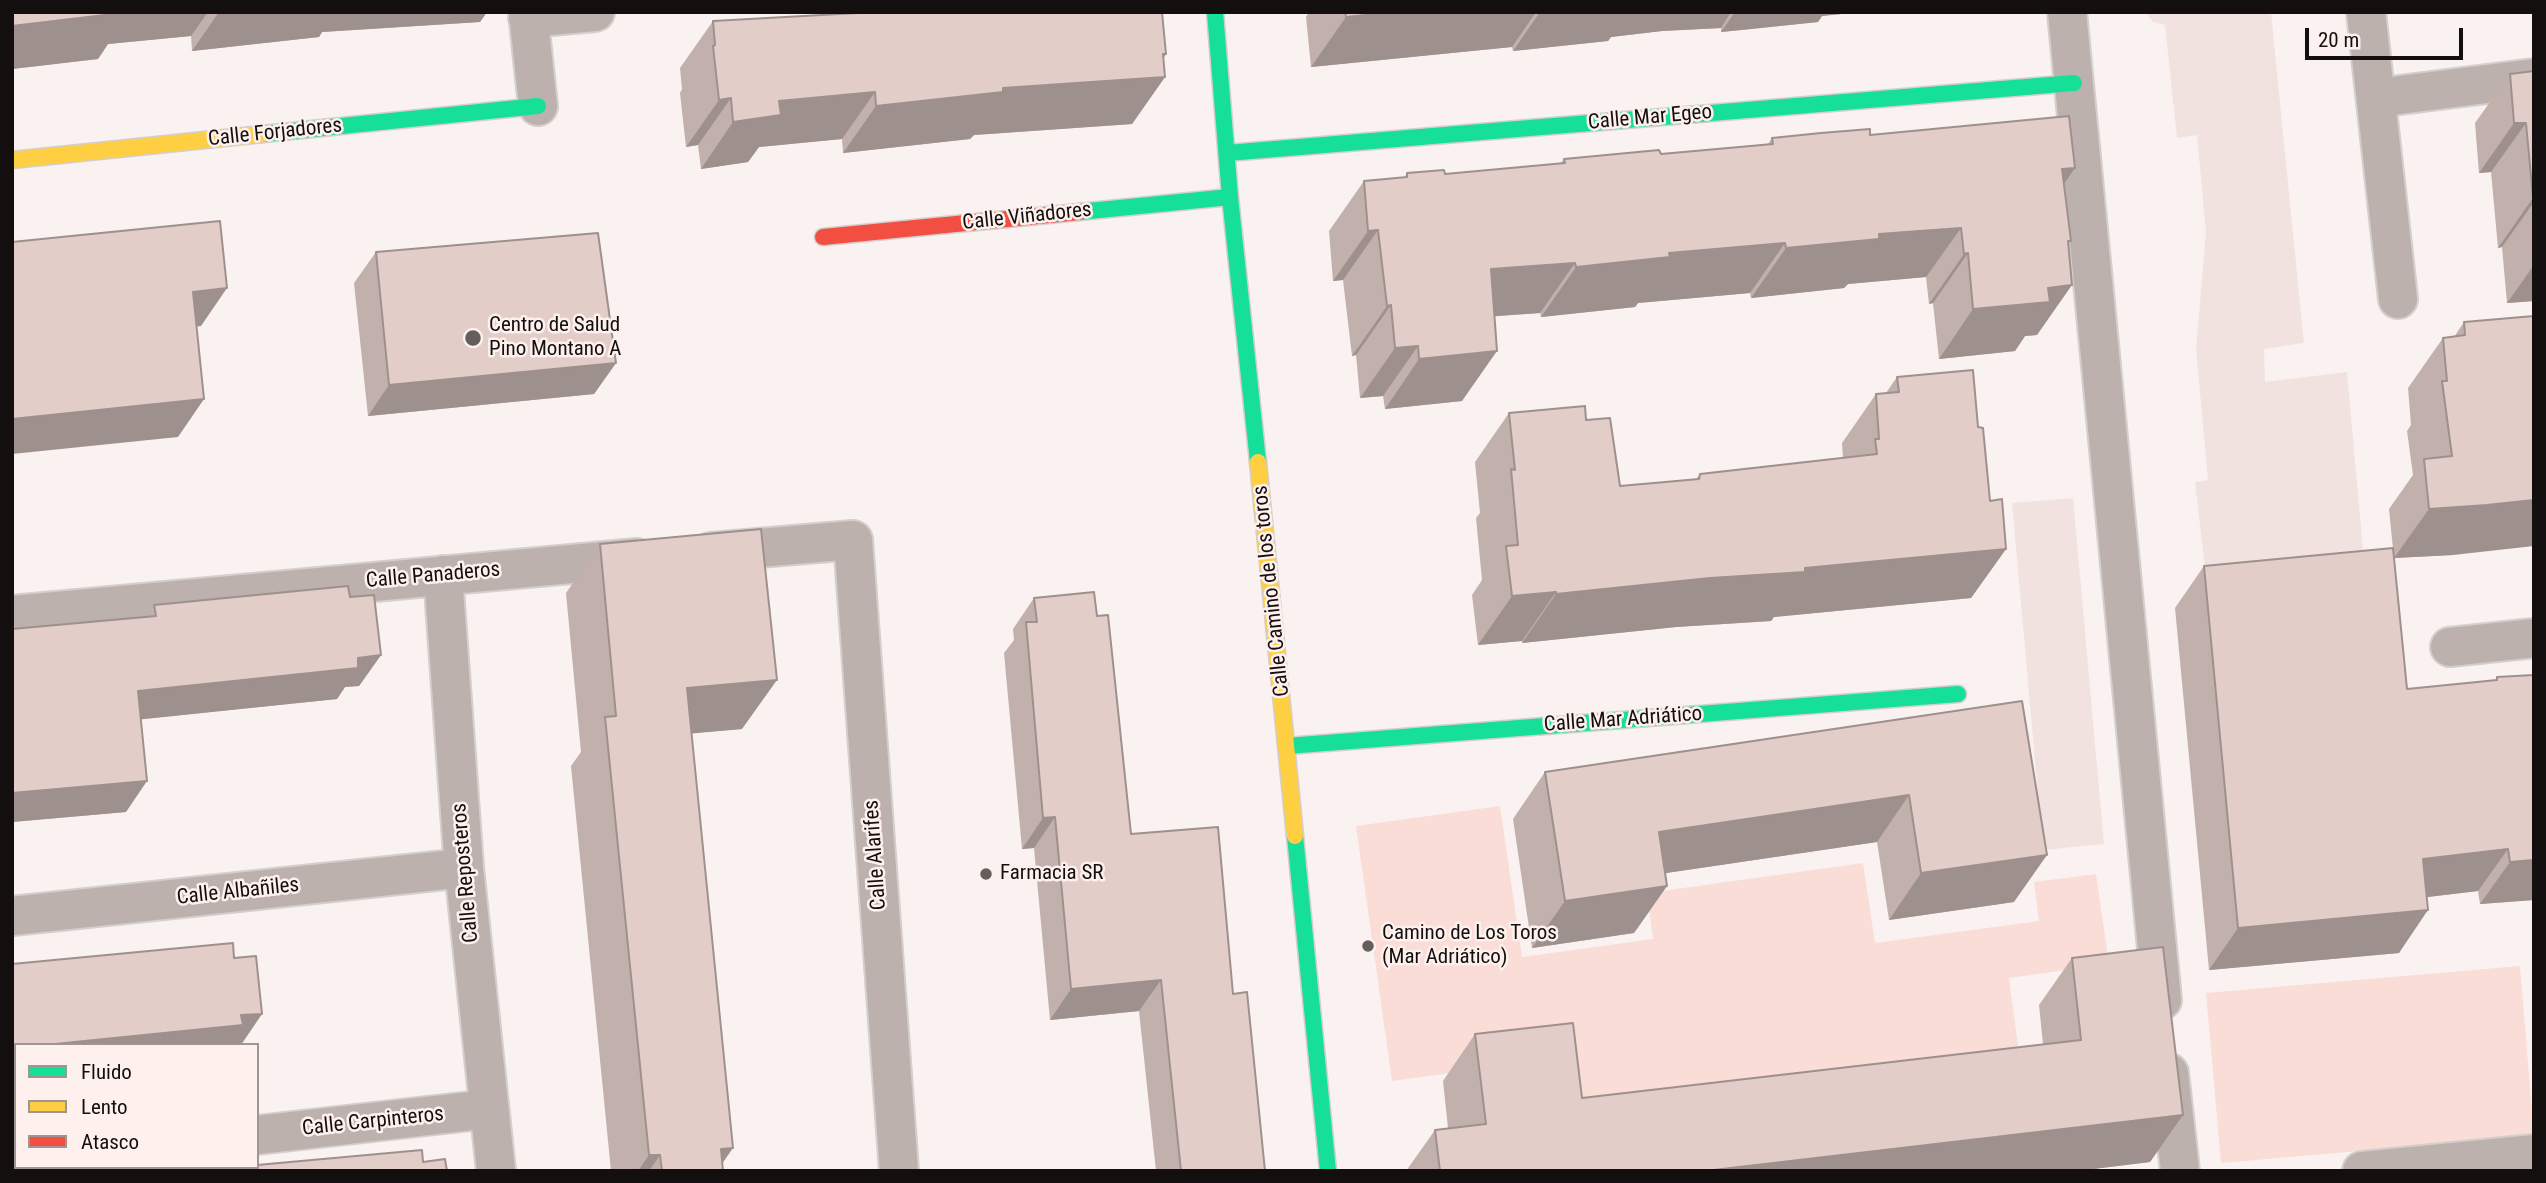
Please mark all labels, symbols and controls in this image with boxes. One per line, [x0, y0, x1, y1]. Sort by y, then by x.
scale bar [2308, 14, 2466, 58]
text: 20 m [2318, 28, 2359, 52]
street label: Calle Mar Egeo [1587, 100, 1713, 136]
street label: Calle Forjadores [207, 113, 343, 153]
street label: Calle Viñadores [961, 198, 1093, 236]
place label: Centro de Salud Pino Montano A [489, 313, 621, 363]
marker: Centro de Salud Pino Montano A [463, 328, 483, 348]
street label: Calle Camino de los toros [1248, 484, 1296, 698]
street label: Calle Panaderos [365, 558, 501, 594]
street label: Calle Mar Adriático [1543, 702, 1703, 738]
street label: Calle Alarifes [860, 799, 892, 911]
street label: Calle Reposteros [447, 802, 485, 944]
place label: Farmacia SR [1000, 861, 1104, 887]
marker: Farmacia SR [978, 866, 994, 882]
street label: Calle Albañiles [176, 873, 300, 911]
place label: Camino de Los Toros (Mar Adriático) [1382, 921, 1557, 971]
marker: Camino de Los Toros (Mar Adriático) [1360, 938, 1376, 954]
legend [14, 1043, 259, 1169]
text: Fluido [81, 1060, 132, 1084]
text: Lento [81, 1095, 128, 1119]
street label: Calle Carpinteros [301, 1102, 445, 1142]
text: Atasco [81, 1130, 139, 1154]

